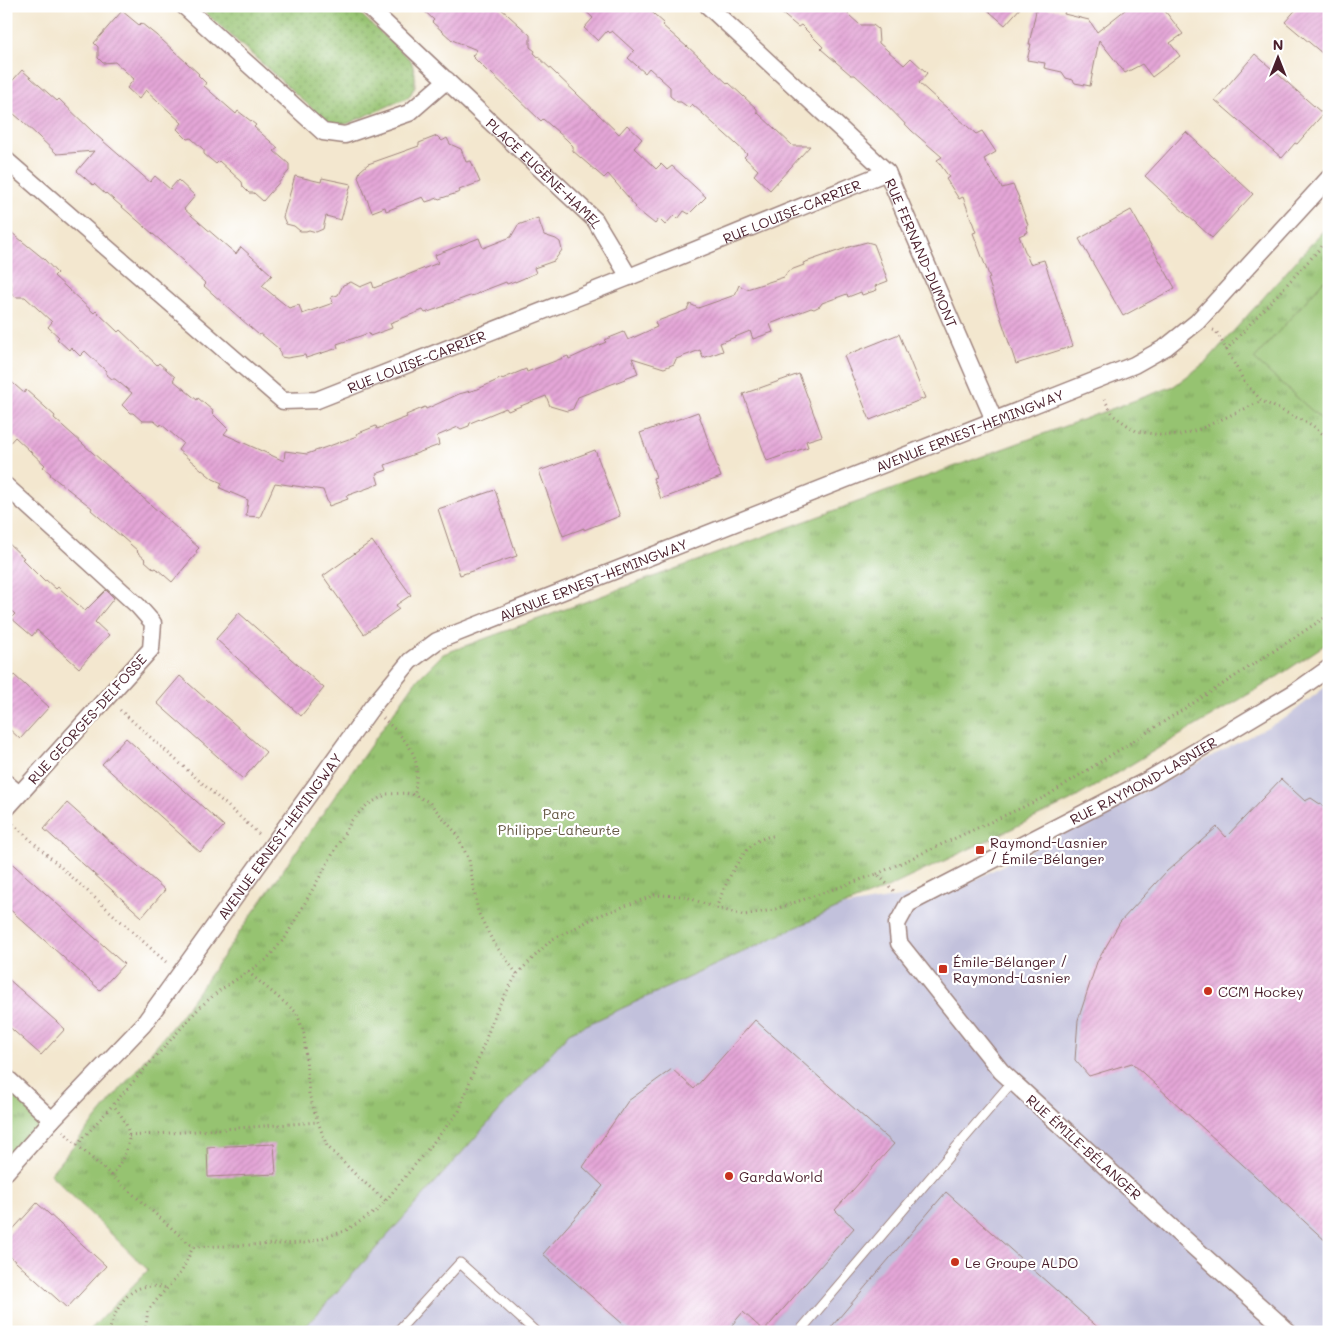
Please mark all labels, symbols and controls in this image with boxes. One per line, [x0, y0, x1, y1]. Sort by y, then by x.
north arrow [1252, 32, 1302, 82]
text: N [1273, 35, 1283, 54]
street label: PLACE EUGÈNE-HAMEL [482, 113, 608, 232]
street label: RUE LOUISE-CARRIER [720, 174, 863, 247]
street label: RUE FERNAND-DUMONT [881, 175, 963, 331]
street label: RUE LOUISE-CARRIER [344, 325, 488, 397]
street label: AVENUE ERNEST-HEMINGWAY [873, 384, 1067, 476]
street label: AVENUE ERNEST-HEMINGWAY [496, 533, 690, 625]
street label: RUE GEORGES-DELFOSSE [23, 650, 151, 788]
street label: RUE RAYMOND-LASNIER [1066, 732, 1220, 828]
street label: AVENUE ERNEST-HEMINGWAY [213, 749, 346, 923]
park label: Parc Philippe-Laheurte [498, 804, 620, 839]
place label: Raymond-Lasnier / Émile-Bélanger [990, 833, 1108, 868]
marker: Raymond-Lasnier / Émile-Bélanger [974, 844, 986, 856]
place label: Émile-Bélanger / Raymond-Lasnier [953, 952, 1071, 987]
marker: Émile-Bélanger / Raymond-Lasnier [937, 963, 949, 975]
place label: CCM Hockey [1218, 982, 1304, 1001]
marker: CCM Hockey [1202, 985, 1214, 997]
street label: RUE ÉMILE-BÉLANGER [1022, 1090, 1146, 1204]
place label: GardaWorld [739, 1167, 823, 1186]
marker: GardaWorld [723, 1170, 735, 1182]
place label: Le Groupe ALDO [965, 1253, 1078, 1272]
marker: Le Groupe ALDO [949, 1256, 961, 1268]

